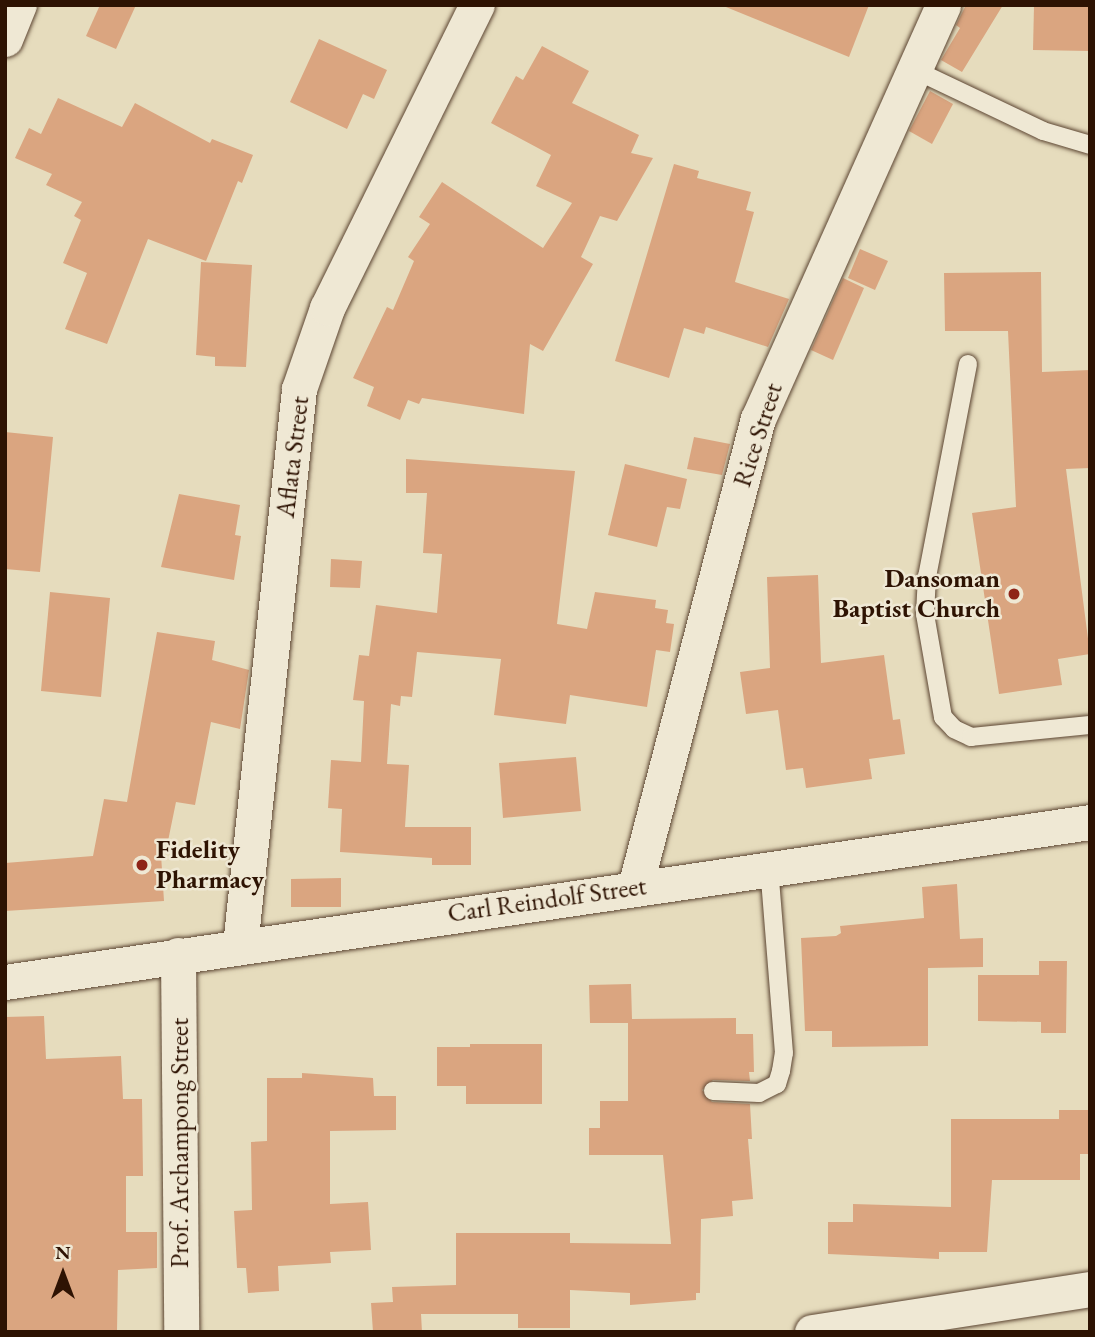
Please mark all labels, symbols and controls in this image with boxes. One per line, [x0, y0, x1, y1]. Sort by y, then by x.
street label: Rice Street [727, 379, 789, 491]
street label: Aflata Street [270, 394, 316, 520]
place label: Dansoman Baptist Church [833, 563, 1000, 624]
marker: Dansoman Baptist Church [1006, 586, 1022, 602]
place label: Fidelity Pharmacy [156, 834, 264, 896]
marker: Fidelity Pharmacy [134, 857, 150, 873]
street label: Carl Reindolf Street [446, 871, 648, 929]
street label: Prof. Archampong Street [164, 1018, 196, 1268]
north arrow [28, 1239, 98, 1309]
text: N [55, 1240, 71, 1265]

